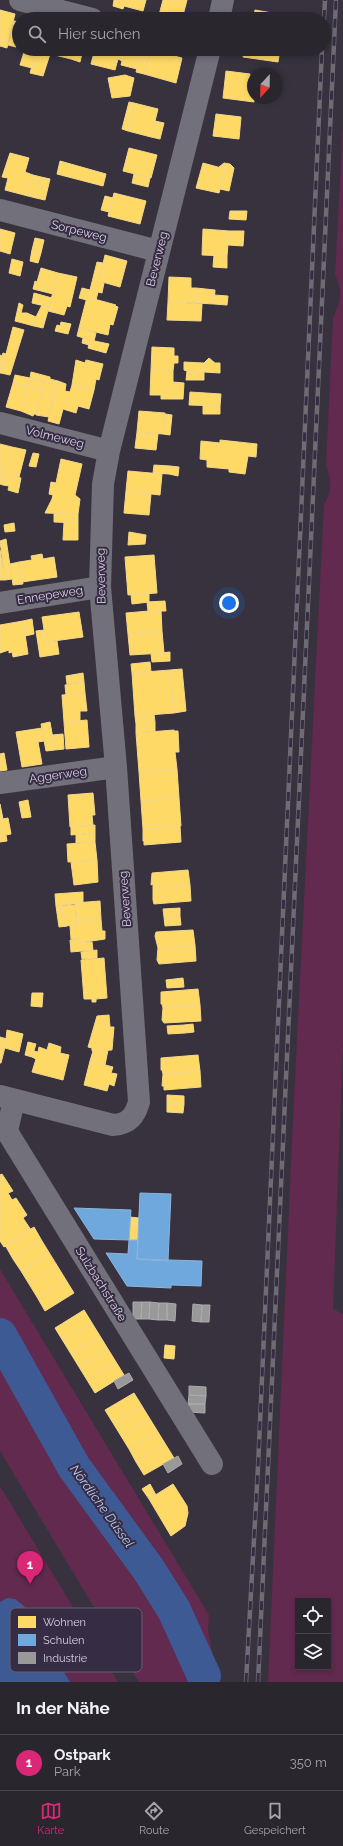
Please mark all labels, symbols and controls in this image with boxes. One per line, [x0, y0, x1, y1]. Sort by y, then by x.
search box [12, 12, 331, 56]
icon: search [26, 23, 48, 45]
text: Hier suchen [58, 25, 141, 43]
north arrow [247, 68, 283, 104]
street label: Sorpeweg [50, 217, 108, 245]
street label: Beverweg [143, 230, 171, 288]
street label: Volmeweg [24, 423, 86, 451]
street label: Beverweg [94, 548, 108, 604]
street label: Ennepeweg [16, 583, 84, 607]
your location [219, 593, 239, 613]
street label: Aggerweg [28, 764, 88, 786]
street label: Beverweg [116, 870, 134, 928]
street label: Sulzbachstraße [72, 1244, 130, 1324]
water label: Nördliche Düssel [67, 1462, 137, 1551]
pin: 1 [17, 1551, 43, 1584]
map controls [295, 1598, 331, 1670]
button: locate [295, 1598, 331, 1634]
legend [10, 1608, 142, 1672]
text: Wohnen [43, 1616, 86, 1629]
text: Schulen [43, 1634, 85, 1647]
button: layers [295, 1634, 331, 1670]
text: Industrie [43, 1652, 88, 1665]
text: In der Nähe [16, 1698, 110, 1718]
text: Ostpark [54, 1746, 111, 1764]
text: 1 [26, 1755, 32, 1770]
text: 350 m [290, 1755, 327, 1770]
text: Park [54, 1764, 81, 1779]
tab: Karte [37, 1800, 64, 1837]
tab: Route [139, 1800, 169, 1837]
tab: Gespeichert [244, 1800, 306, 1837]

